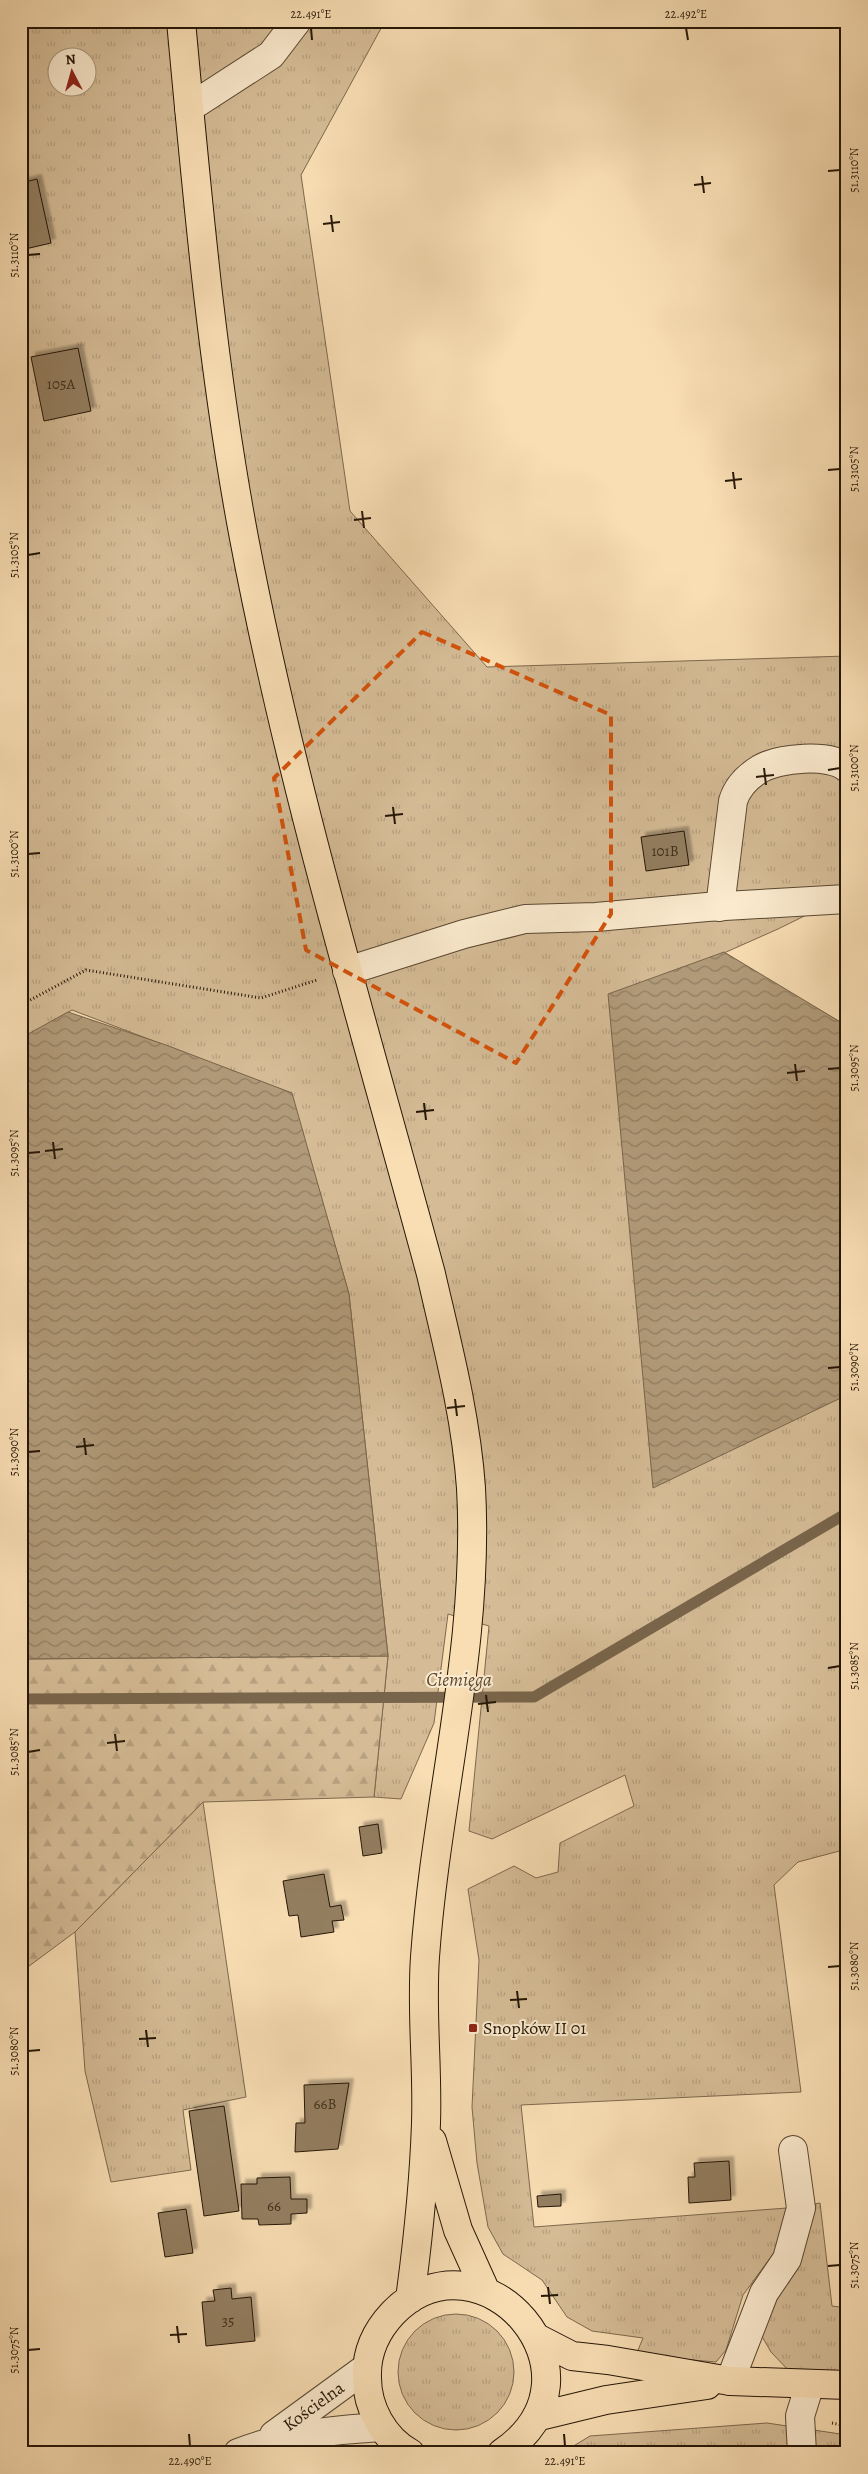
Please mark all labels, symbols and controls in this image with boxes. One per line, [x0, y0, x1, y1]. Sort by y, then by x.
text: 22.491°E [291, 6, 331, 22]
text: 22.492°E [665, 6, 707, 22]
north arrow [48, 48, 98, 98]
text: N [65, 50, 77, 70]
text: 51.3110°N [846, 147, 862, 192]
text: 51.3110°N [6, 232, 22, 277]
house number: 105A [47, 374, 75, 394]
text: 51.3105°N [846, 446, 862, 492]
text: 51.3105°N [6, 532, 22, 578]
text: 51.3100°N [846, 744, 862, 792]
text: 51.3100°N [6, 830, 22, 878]
house number: 101B [651, 841, 679, 861]
text: 51.3095°N [846, 1044, 862, 1092]
text: 51.3095°N [6, 1129, 22, 1177]
text: 51.3090°N [846, 1342, 862, 1391]
text: 51.3090°N [6, 1427, 22, 1476]
text: 51.3085°N [846, 1642, 862, 1690]
water label: Ciemięga [426, 1667, 492, 1693]
text: 51.3085°N [6, 1728, 22, 1776]
text: 51.3080°N [846, 1941, 862, 1990]
place label: Snopków II 01 [483, 2016, 587, 2040]
marker: Snopków II 01 [467, 2022, 479, 2034]
text: 51.3080°N [6, 2026, 22, 2075]
house number: 66B [314, 2094, 336, 2114]
house number: 66 [267, 2196, 281, 2216]
text: 51.3075°N [846, 2241, 862, 2288]
house number: 35 [222, 2311, 234, 2331]
text: 51.3075°N [6, 2326, 22, 2373]
street label: Kościelna [278, 2375, 350, 2437]
text: 22.490°E [168, 2453, 212, 2469]
text: 22.491°E [545, 2453, 585, 2469]

